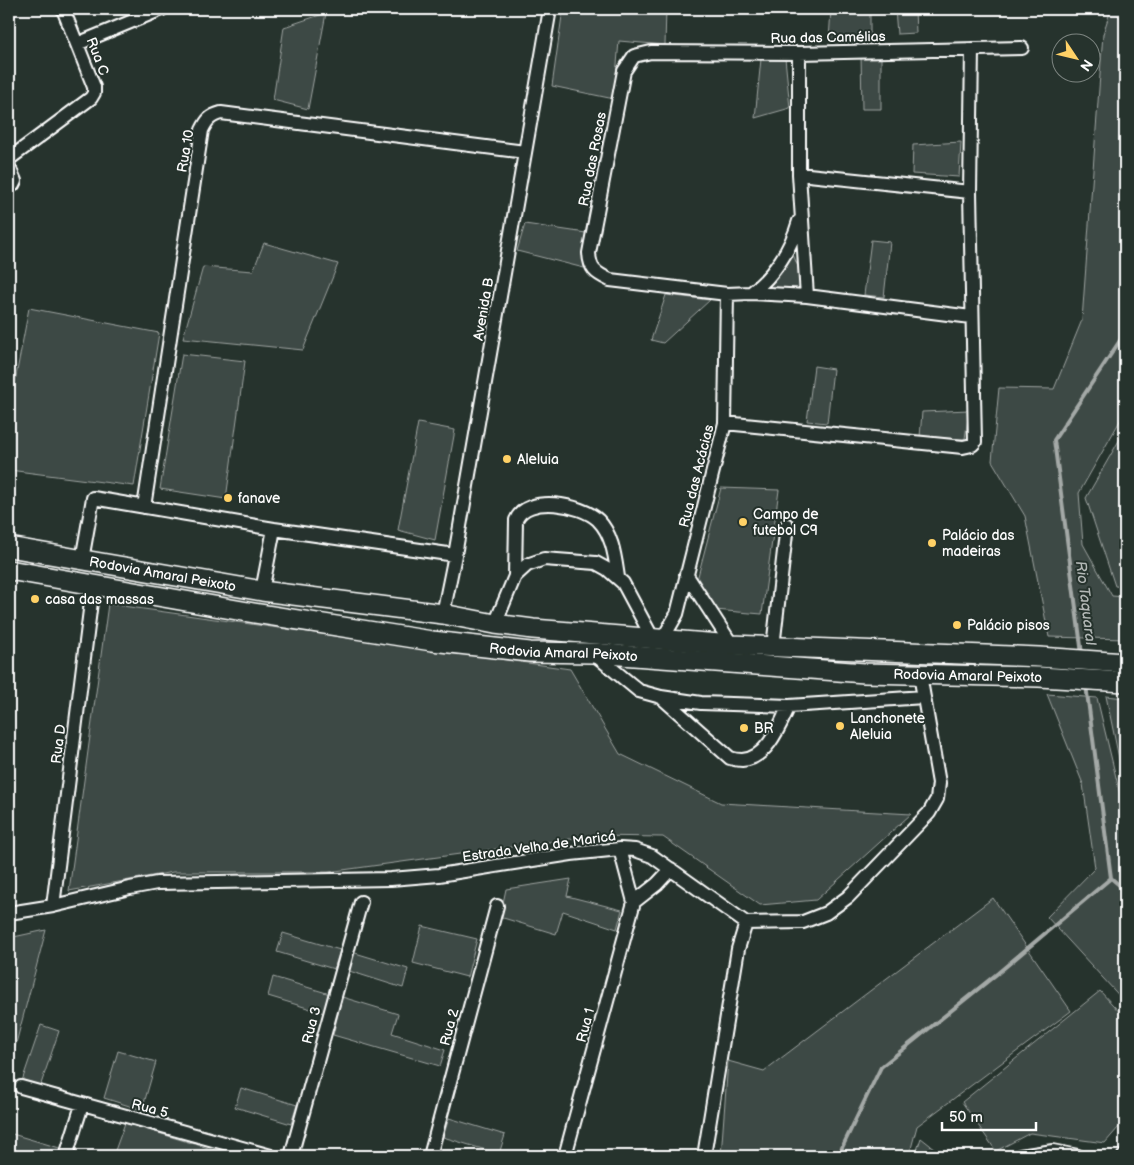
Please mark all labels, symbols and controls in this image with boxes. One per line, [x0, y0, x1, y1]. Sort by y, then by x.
street label: Rua das Camélias [770, 28, 886, 47]
north arrow [1052, 32, 1102, 82]
street label: Rua C [83, 35, 113, 78]
text: N [1076, 56, 1096, 74]
street label: Rua das Rosas [575, 110, 610, 208]
street label: Rua 10 [173, 128, 198, 174]
street label: Avenida B [470, 276, 497, 342]
street label: Rua das Acácias [675, 423, 717, 529]
place label: Aleluia [517, 451, 559, 468]
marker: Aleluia [501, 453, 513, 465]
place label: fanave [238, 490, 280, 507]
marker: fanave [222, 492, 234, 504]
place label: Campo de futebol C9 [753, 506, 819, 539]
marker: Campo de futebol C9 [737, 516, 749, 528]
place label: Palácio das madeiras [942, 527, 1015, 560]
marker: Palácio das madeiras [926, 537, 938, 549]
street label: Rodovia Amaral Peixoto [88, 553, 237, 595]
water label: Rio Taquaral [1071, 560, 1100, 647]
place label: casa das massas [45, 591, 154, 608]
marker: casa das massas [29, 593, 41, 605]
place label: Palácio pisos [967, 617, 1050, 634]
marker: Palácio pisos [951, 619, 963, 631]
street label: Rodovia Amaral Peixoto [488, 639, 638, 665]
street label: Rodovia Amaral Peixoto [893, 666, 1042, 686]
place label: Lanchonete Aleluia [850, 710, 925, 743]
place label: BR [754, 720, 774, 737]
marker: Lanchonete Aleluia [834, 720, 846, 732]
marker: BR [738, 722, 750, 734]
street label: Rua D [48, 723, 69, 765]
street label: Estrada Velha de Maricá [461, 827, 617, 866]
street label: Rua 3 [298, 1005, 325, 1046]
street label: Rua 2 [436, 1006, 463, 1048]
street label: Rua 1 [573, 1006, 598, 1044]
street label: Rua 5 [130, 1095, 170, 1122]
scale bar [942, 1100, 1035, 1132]
text: 50 m [949, 1108, 983, 1127]

